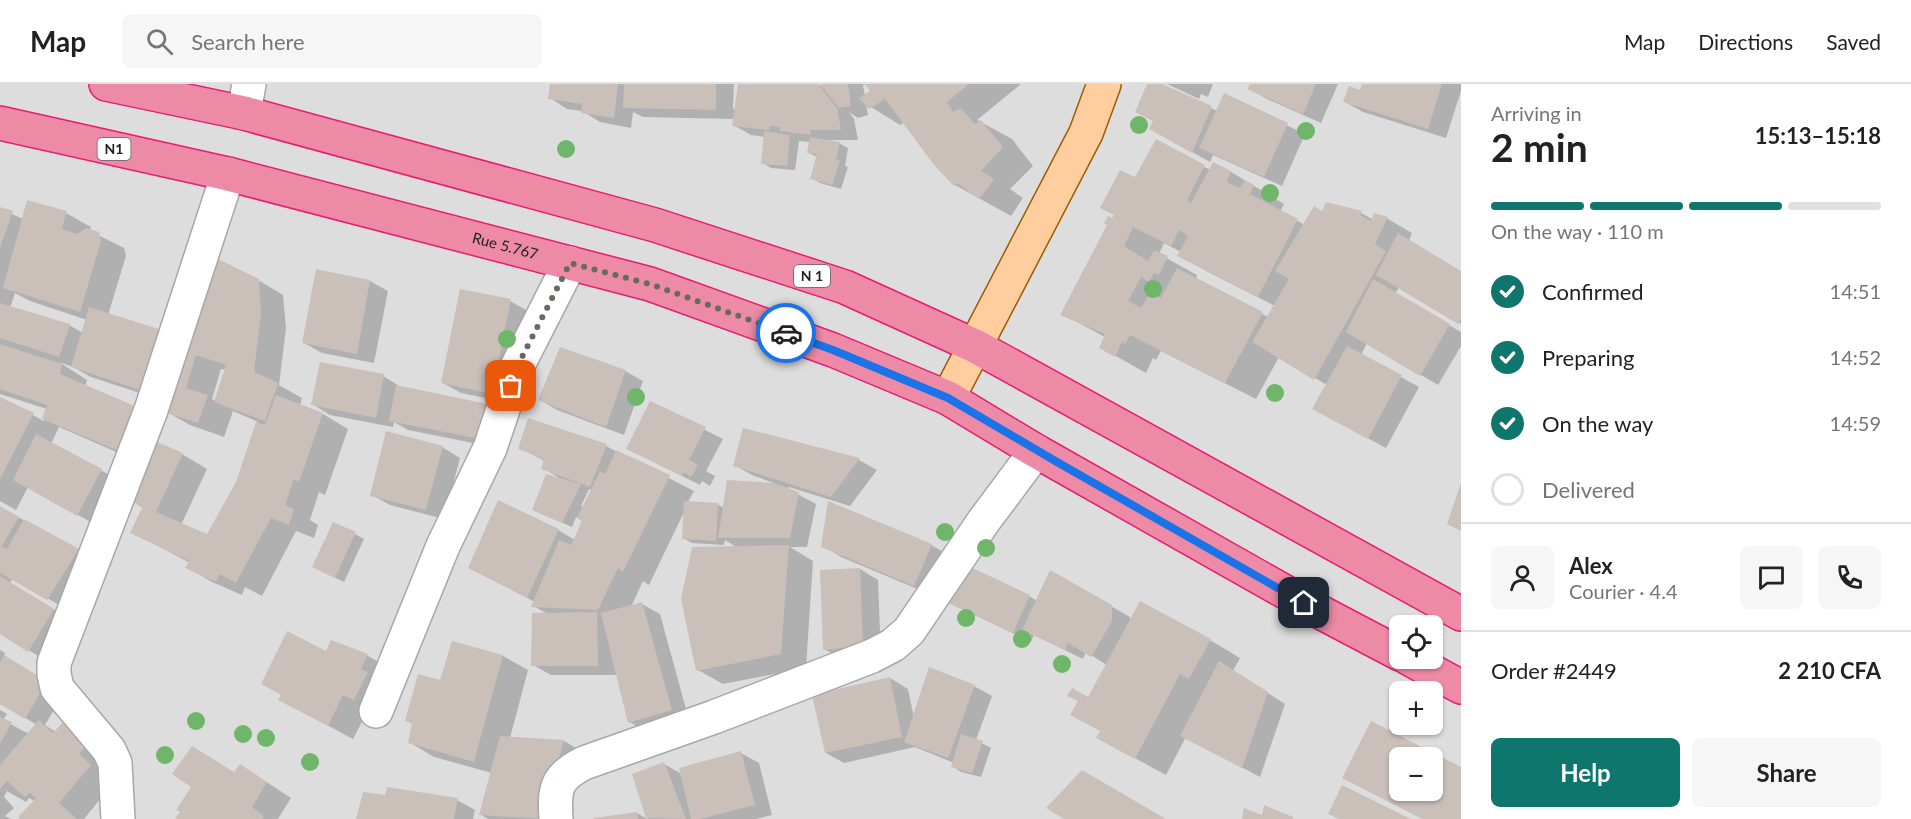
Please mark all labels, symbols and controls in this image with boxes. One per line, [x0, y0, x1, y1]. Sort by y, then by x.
search box [122, 14, 542, 68]
text: Map [30, 24, 86, 58]
icon: search [143, 25, 176, 58]
text: Search here [191, 28, 305, 55]
text: Map [1624, 29, 1665, 54]
text: Directions [1698, 29, 1793, 54]
text: Saved [1826, 29, 1881, 54]
text: Arriving in [1491, 101, 1582, 125]
text: 15:13–15:18 [1755, 122, 1881, 149]
text: 2 min [1491, 124, 1588, 170]
road number: N1 [98, 138, 130, 160]
text: On the way · 110 m [1491, 219, 1664, 243]
street label: Rue 5.767 [470, 228, 541, 263]
road number: N 1 [794, 265, 830, 287]
icon: check [1491, 275, 1524, 308]
text: Confirmed [1542, 278, 1644, 305]
text: 14:51 [1830, 279, 1881, 303]
courier [756, 303, 816, 363]
icon: car [770, 317, 803, 350]
icon: check [1491, 341, 1524, 374]
text: Preparing [1542, 344, 1634, 371]
text: 14:52 [1830, 345, 1881, 369]
pin [485, 360, 536, 411]
icon: bag [494, 369, 527, 402]
icon: check [1491, 407, 1524, 440]
text: On the way [1542, 410, 1653, 437]
text: 14:59 [1830, 411, 1881, 435]
text: Delivered [1542, 476, 1635, 503]
button: person [1491, 546, 1554, 609]
button: chat [1740, 546, 1803, 609]
button: phone [1818, 546, 1881, 609]
text: Alex [1569, 552, 1613, 579]
pin [1278, 577, 1329, 628]
text: Courier · 4.4 [1569, 579, 1678, 603]
icon: home [1287, 586, 1320, 619]
map controls [1389, 615, 1443, 801]
button: locate [1389, 615, 1443, 669]
text: Order #2449 [1491, 657, 1617, 684]
text: 2 210 CFA [1778, 657, 1881, 684]
button: + [1389, 681, 1443, 735]
button: Help [1491, 738, 1680, 807]
button: Share [1692, 738, 1881, 807]
button: − [1389, 747, 1443, 801]

